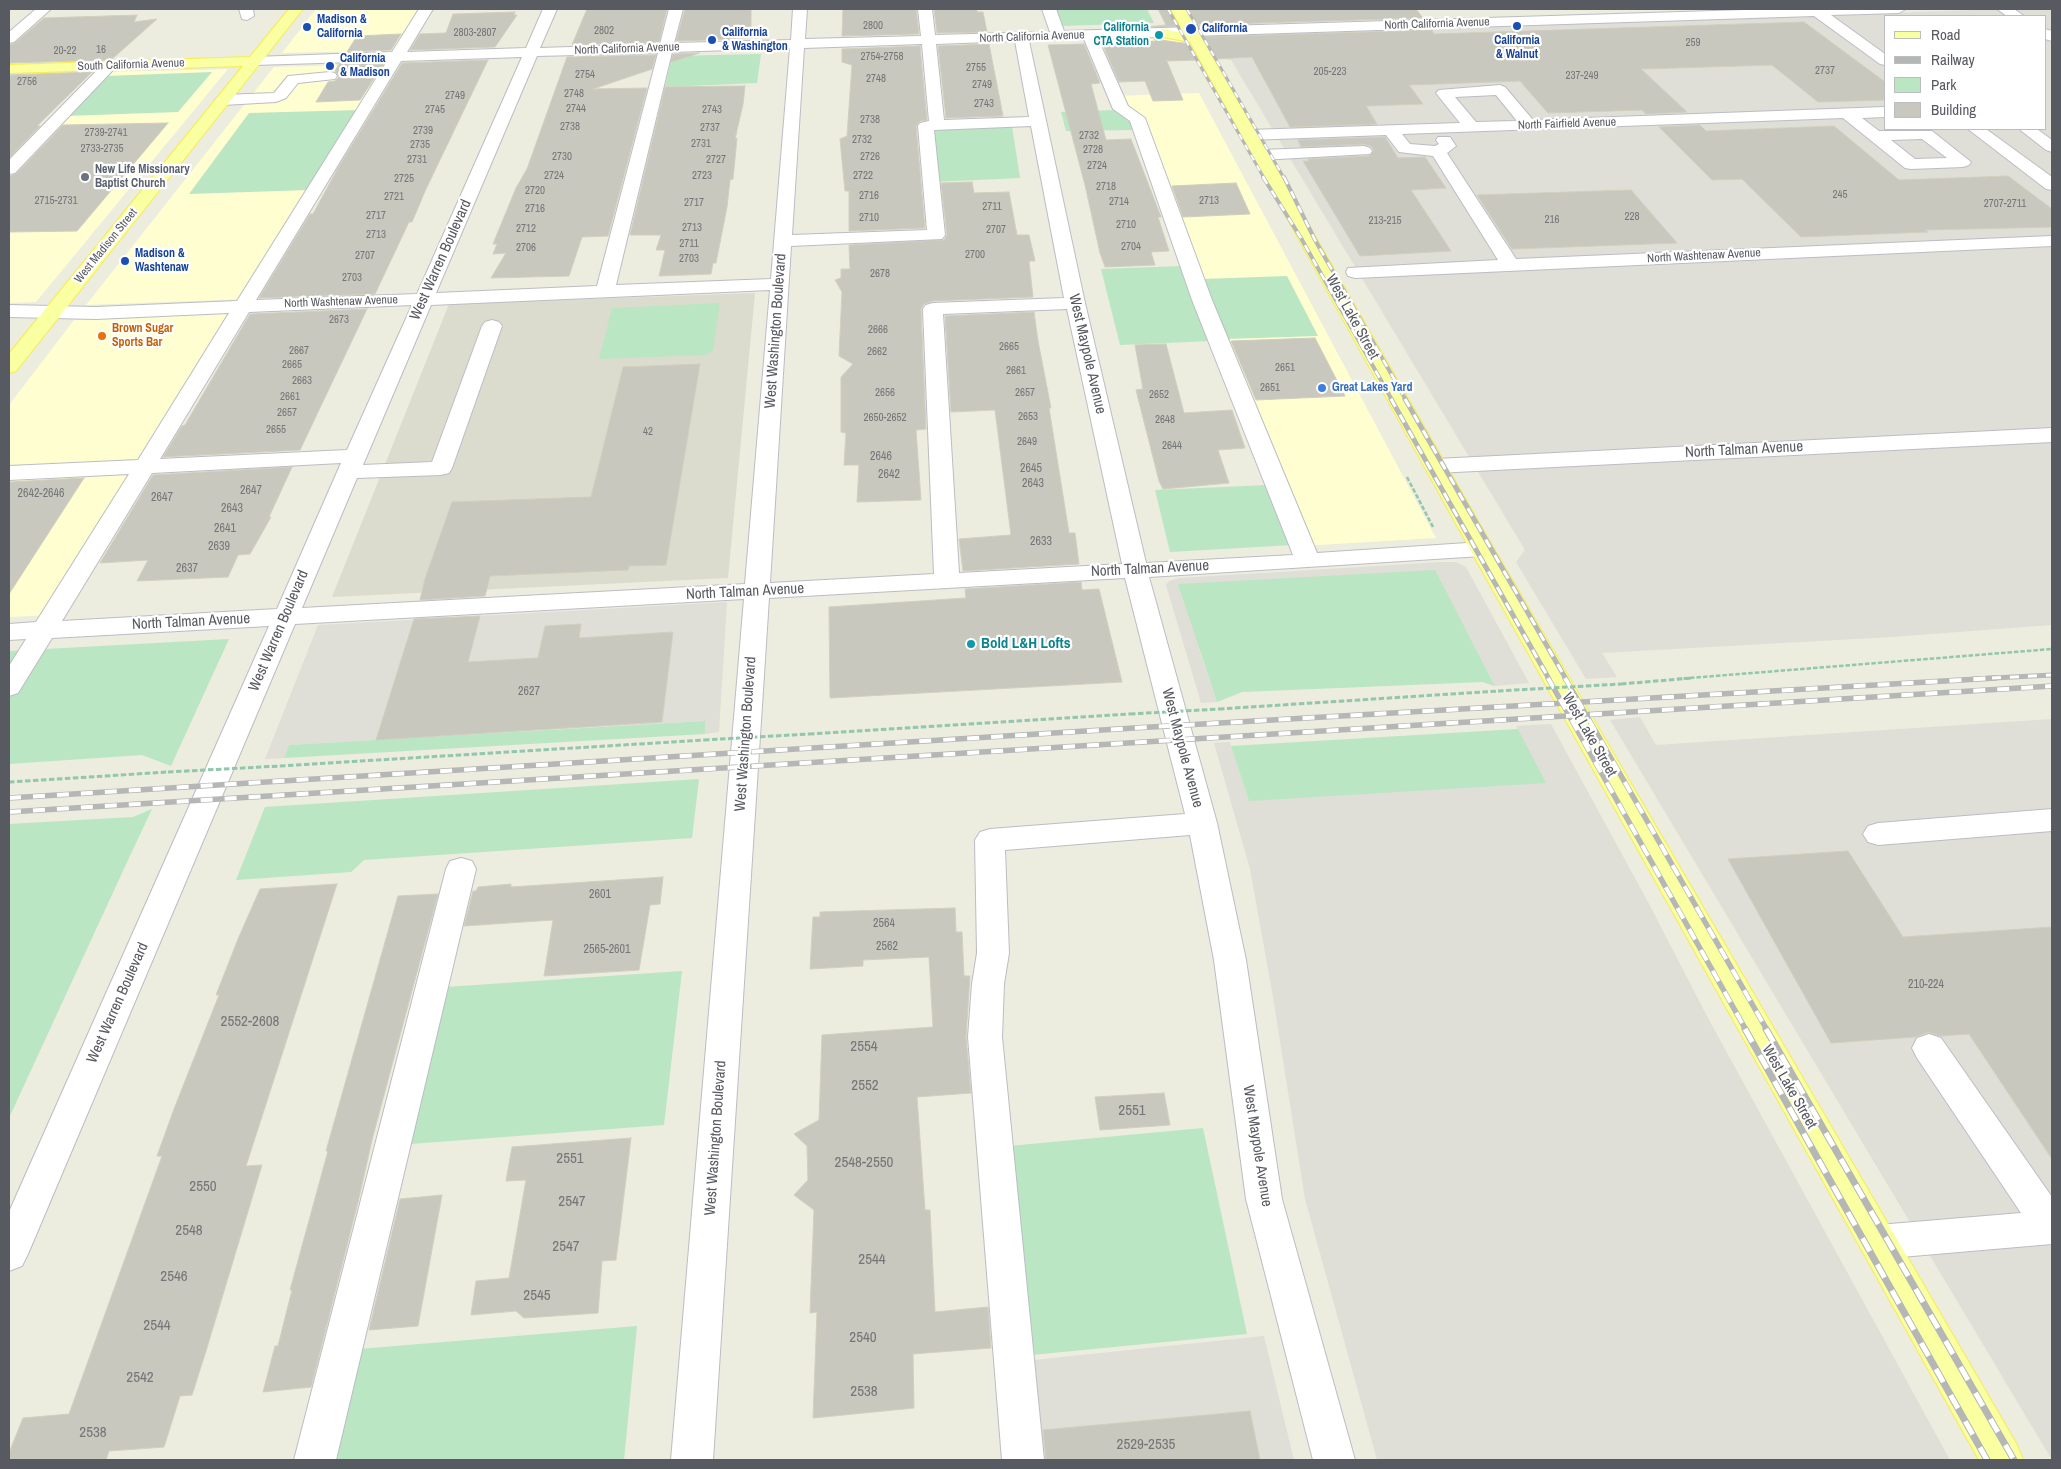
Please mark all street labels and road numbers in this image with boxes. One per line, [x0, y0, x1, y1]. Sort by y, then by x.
street label: North California Avenue [1384, 15, 1490, 33]
street label: North California Avenue [979, 28, 1085, 46]
street label: North California Avenue [574, 40, 680, 58]
street label: South California Avenue [77, 56, 185, 74]
street label: North Fairfield Avenue [1518, 115, 1616, 133]
street label: West Warren Boulevard [406, 197, 476, 323]
street label: West Madison Street [72, 206, 140, 286]
street label: North Washtenaw Avenue [1647, 246, 1761, 266]
street label: West Washington Boulevard [762, 253, 790, 409]
street label: West Lake Street [1321, 271, 1383, 363]
street label: West Maypole Avenue [1064, 292, 1110, 416]
street label: North Washtenaw Avenue [284, 293, 398, 311]
street label: North Talman Avenue [1684, 438, 1804, 462]
street label: North Talman Avenue [1090, 557, 1210, 581]
street label: West Warren Boulevard [245, 568, 313, 694]
street label: North Talman Avenue [685, 580, 805, 604]
street label: North Talman Avenue [131, 610, 251, 634]
street label: West Washington Boulevard [732, 656, 760, 812]
street label: West Maypole Avenue [1157, 686, 1207, 810]
street label: West Lake Street [1558, 690, 1620, 780]
street label: West Warren Boulevard [83, 940, 153, 1066]
street label: West Lake Street [1758, 1042, 1820, 1132]
street label: West Washington Boulevard [702, 1060, 730, 1216]
street label: West Maypole Avenue [1239, 1084, 1275, 1208]

